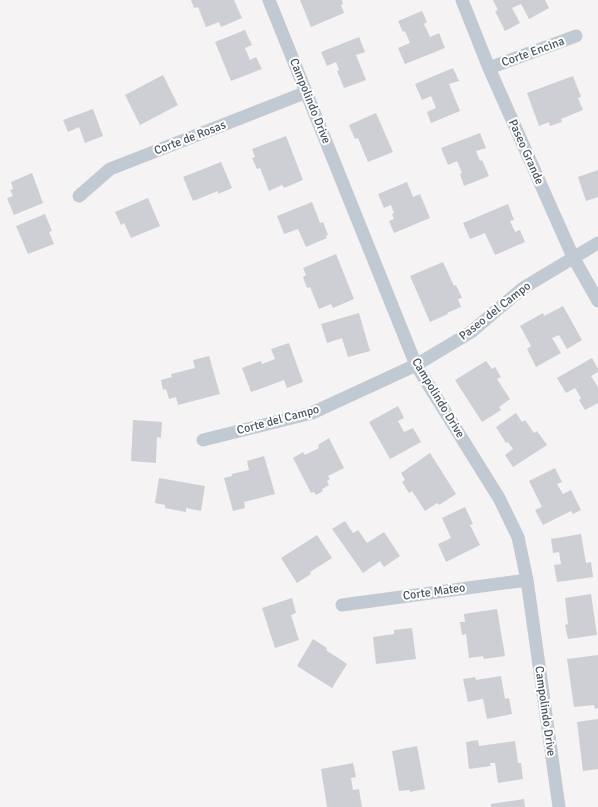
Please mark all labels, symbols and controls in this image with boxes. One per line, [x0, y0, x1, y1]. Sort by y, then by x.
street label: Corte Encina [500, 34, 566, 70]
street label: Campolindo Drive [286, 56, 334, 146]
street label: Corte de Rosas [152, 117, 228, 159]
street label: Paseo Grande [505, 117, 547, 187]
street label: Paseo del Campo [456, 278, 534, 344]
street label: Campolindo Drive [408, 355, 468, 441]
street label: Corte del Campo [235, 402, 321, 438]
street label: Corte Mateo [402, 580, 466, 604]
street label: Campolindo Drive [531, 665, 559, 757]

